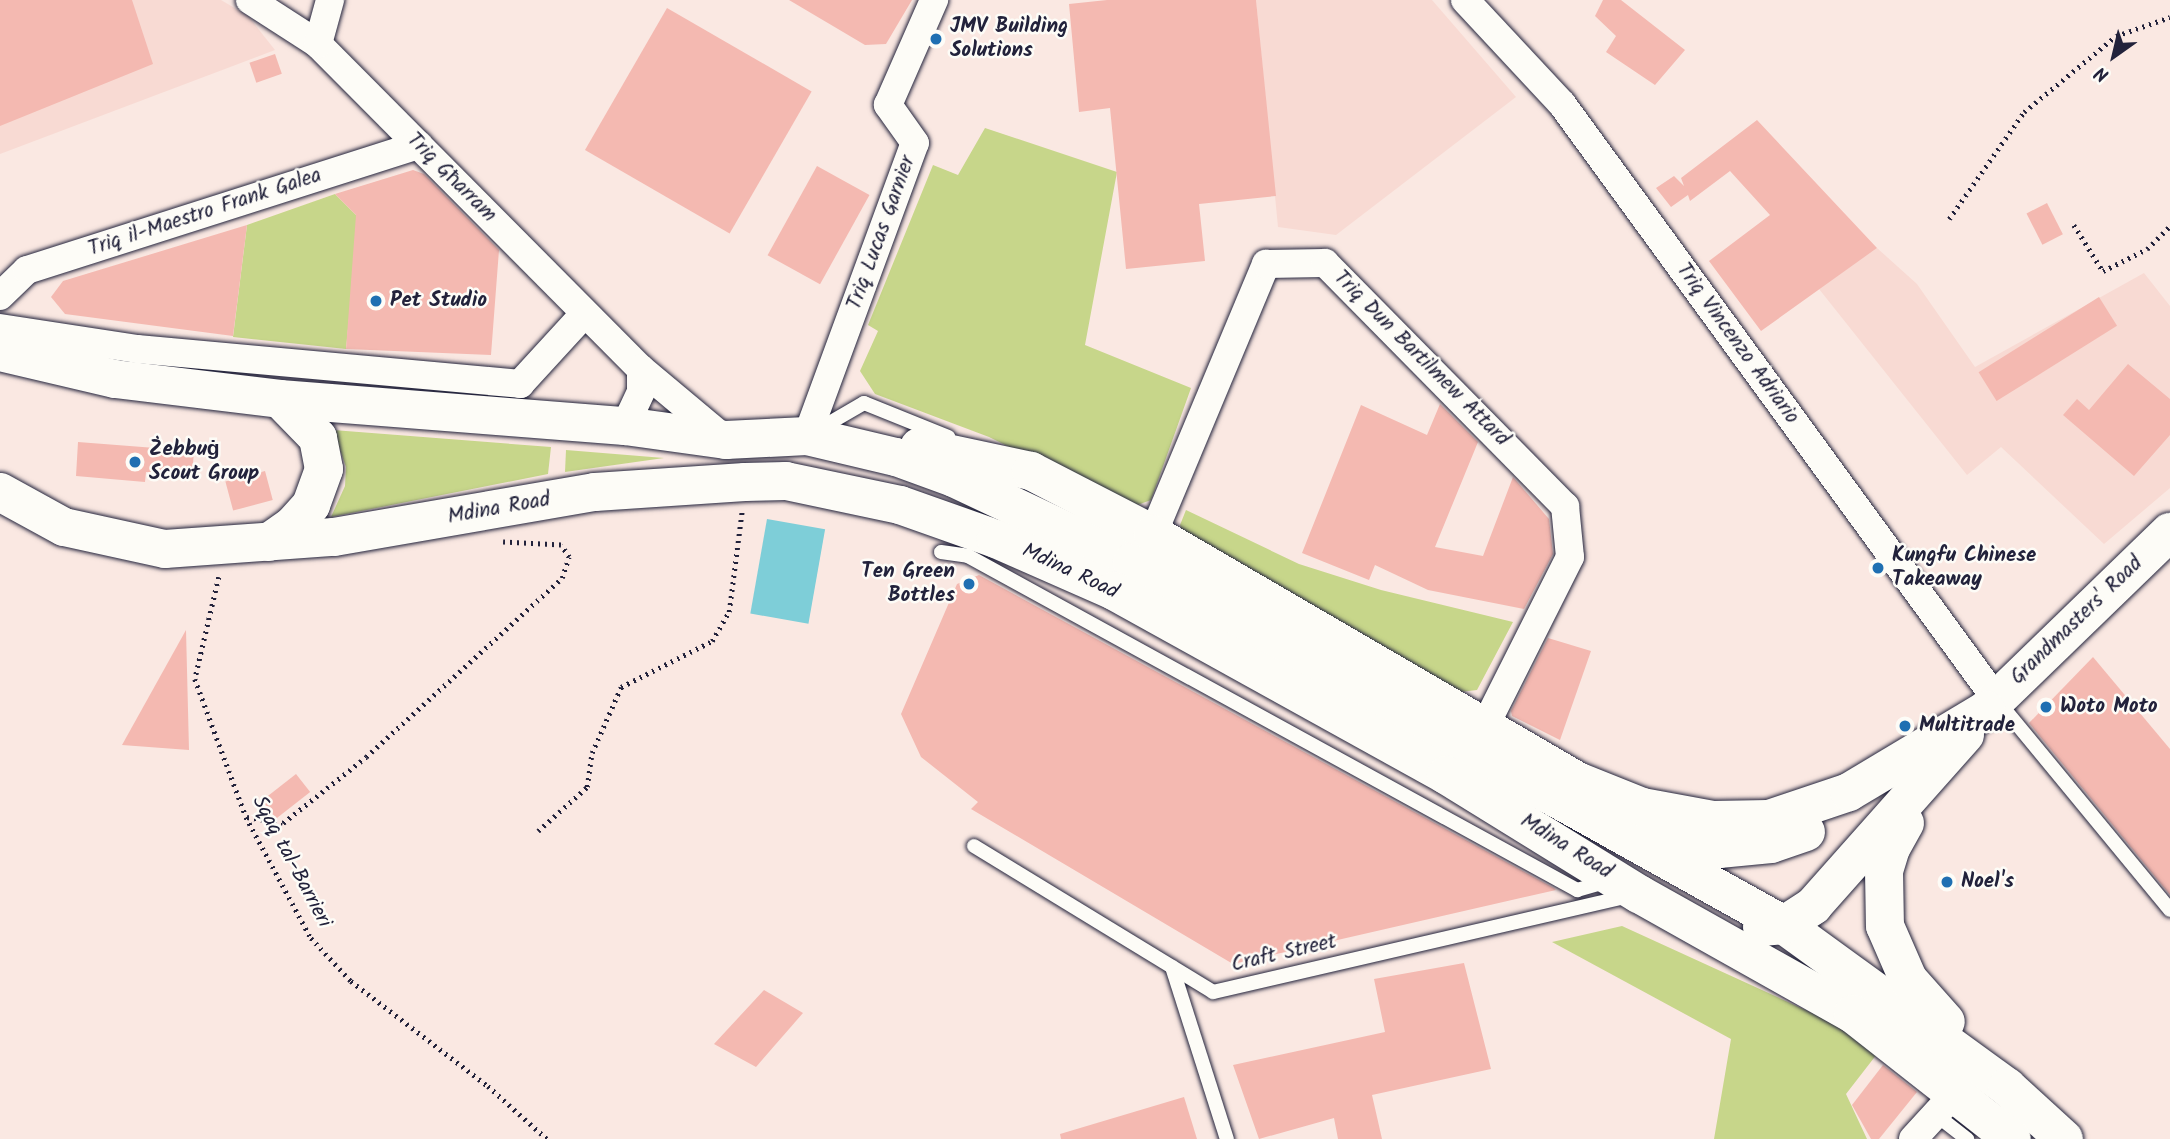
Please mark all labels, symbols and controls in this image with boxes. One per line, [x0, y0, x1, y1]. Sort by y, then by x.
place label: JMV Building Solutions [950, 14, 1068, 64]
north arrow [2079, 21, 2149, 91]
marker: JMV Building Solutions [928, 31, 944, 47]
text: N [2089, 58, 2116, 89]
street label: Triq Għarram [401, 128, 501, 228]
street label: Triq Lucas Garnier [842, 153, 922, 313]
street label: Triq il-Maestro Frank Galea [85, 163, 325, 263]
street label: Triq Vincenzo Adriario [1670, 259, 1804, 429]
street label: Triq Dun Bartilmew Attard [1328, 266, 1514, 452]
place label: Pet Studio [390, 288, 487, 314]
marker: Pet Studio [368, 293, 384, 309]
place label: Żebbuġ Scout Group [149, 437, 259, 487]
marker: Żebbuġ Scout Group [127, 454, 143, 470]
street label: Mdina Road [446, 488, 552, 530]
street label: Mdina Road [1018, 539, 1122, 605]
place label: Kungfu Chinese Takeaway [1892, 543, 2036, 593]
street label: Grandmasters' Road [2006, 552, 2148, 690]
place label: Ten Green Bottles [861, 559, 955, 609]
marker: Kungfu Chinese Takeaway [1870, 560, 1886, 576]
marker: Ten Green Bottles [961, 576, 977, 592]
place label: Woto Moto [2060, 694, 2158, 720]
marker: Woto Moto [2038, 699, 2054, 715]
place label: Multitrade [1919, 713, 2015, 739]
marker: Multitrade [1897, 718, 1913, 734]
street label: Sqaq tal-Barrieri [246, 792, 336, 932]
street label: Mdina Road [1515, 809, 1617, 885]
place label: Noel's [1961, 869, 2014, 895]
marker: Noel's [1939, 874, 1955, 890]
street label: Craft Street [1229, 930, 1339, 978]

